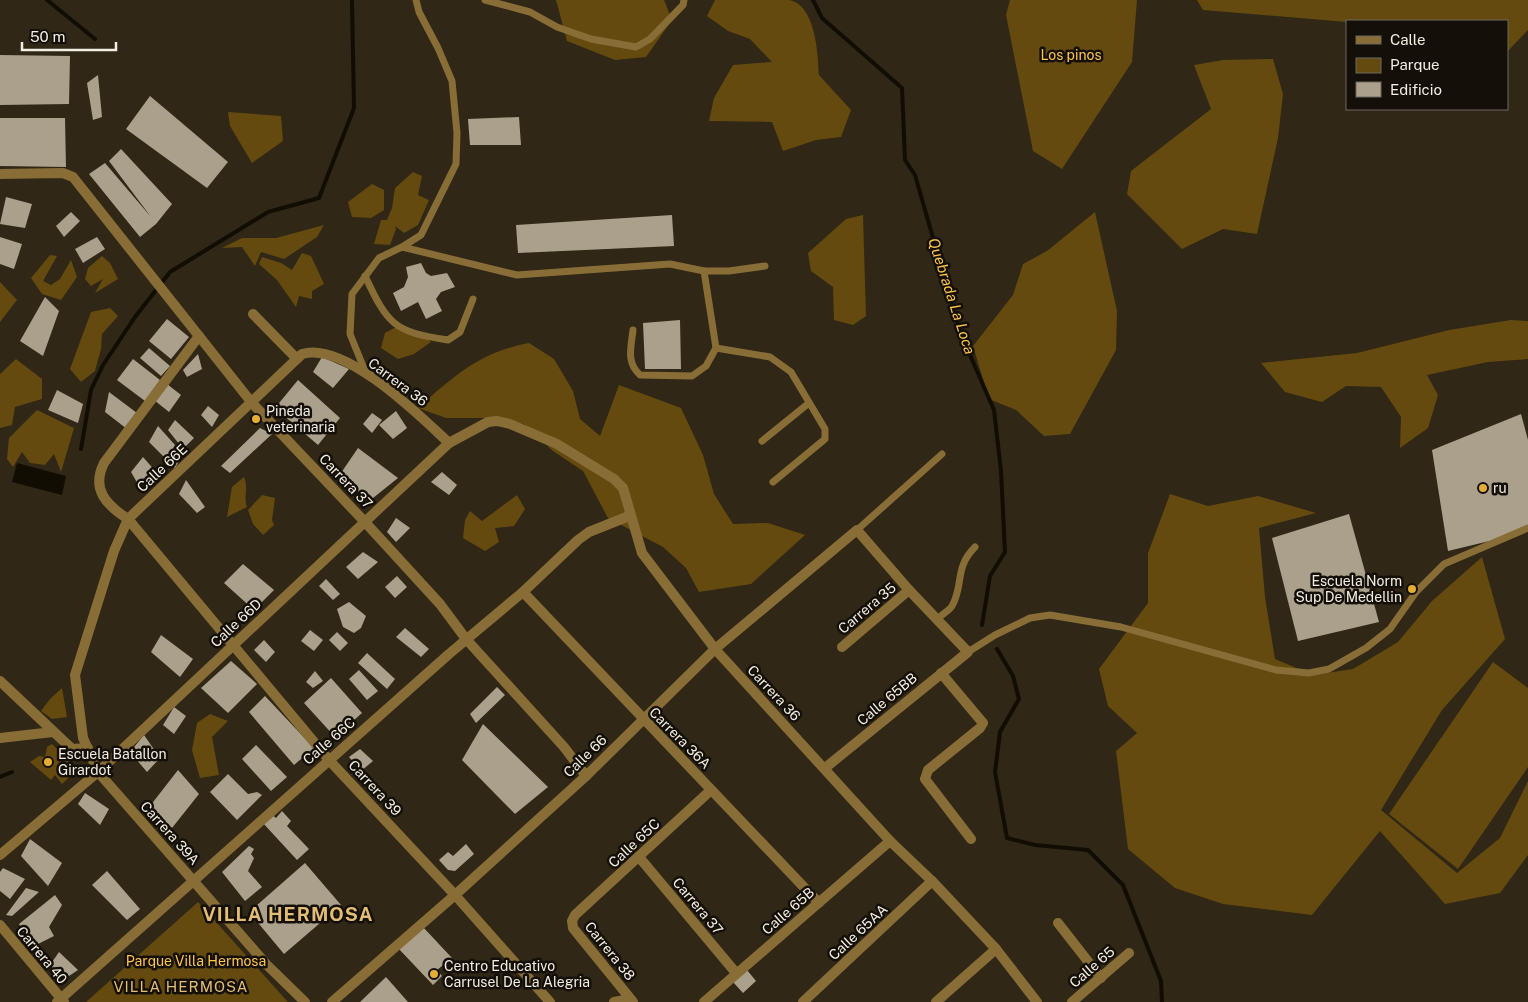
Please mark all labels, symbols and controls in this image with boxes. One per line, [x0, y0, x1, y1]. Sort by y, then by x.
scale bar [22, 20, 116, 52]
legend [1346, 20, 1508, 110]
text: 50 m [30, 28, 65, 45]
text: Calle [1390, 31, 1426, 48]
park label: Los pinos [1040, 47, 1102, 63]
text: Parque [1390, 56, 1440, 73]
text: Edificio [1390, 81, 1442, 98]
water label: Quebrada La Loca [925, 236, 979, 356]
street label: Carrera 36 [365, 355, 431, 410]
place label: Pineda veterinaria [266, 403, 335, 435]
marker: Pineda veterinaria [250, 413, 262, 425]
street label: Calle 66E [134, 441, 190, 495]
street label: Carrera 37 [316, 450, 376, 512]
place label: ru [1493, 480, 1507, 496]
marker: ru [1477, 482, 1489, 494]
place label: Escuela Norm Sup De Medellin [1295, 573, 1402, 605]
street label: Carrera 35 [835, 579, 899, 637]
marker: Escuela Norm Sup De Medellin [1406, 583, 1418, 595]
street label: Calle 66D [207, 595, 265, 651]
street label: Carrera 36 [744, 662, 804, 724]
street label: Calle 65BB [854, 669, 920, 729]
street label: Carrera 36A [646, 704, 714, 772]
street label: Calle 66C [300, 714, 358, 768]
street label: Calle 66 [560, 731, 610, 780]
place label: Escuela Batallon Girardot [58, 746, 166, 778]
marker: Escuela Batallon Girardot [42, 756, 54, 768]
street label: Carrera 39 [345, 757, 405, 819]
street label: Carrera 39A [137, 798, 203, 868]
street label: Calle 65C [605, 815, 663, 871]
street label: Carrera 37 [670, 874, 726, 938]
street label: Calle 65B [759, 884, 817, 938]
street label: Calle 65AA [825, 901, 891, 963]
district label: VILLA HERMOSA [202, 903, 374, 925]
street label: Carrera 38 [582, 919, 638, 983]
street label: Carrera 40 [13, 923, 71, 987]
street label: Calle 65 [1066, 943, 1118, 991]
park label: Parque Villa Hermosa [126, 953, 266, 969]
place label: Centro Educativo Carrusel De La Alegria [444, 958, 590, 990]
marker: Centro Educativo Carrusel De La Alegria [428, 968, 440, 980]
district label: VILLA HERMOSA [114, 978, 248, 995]

